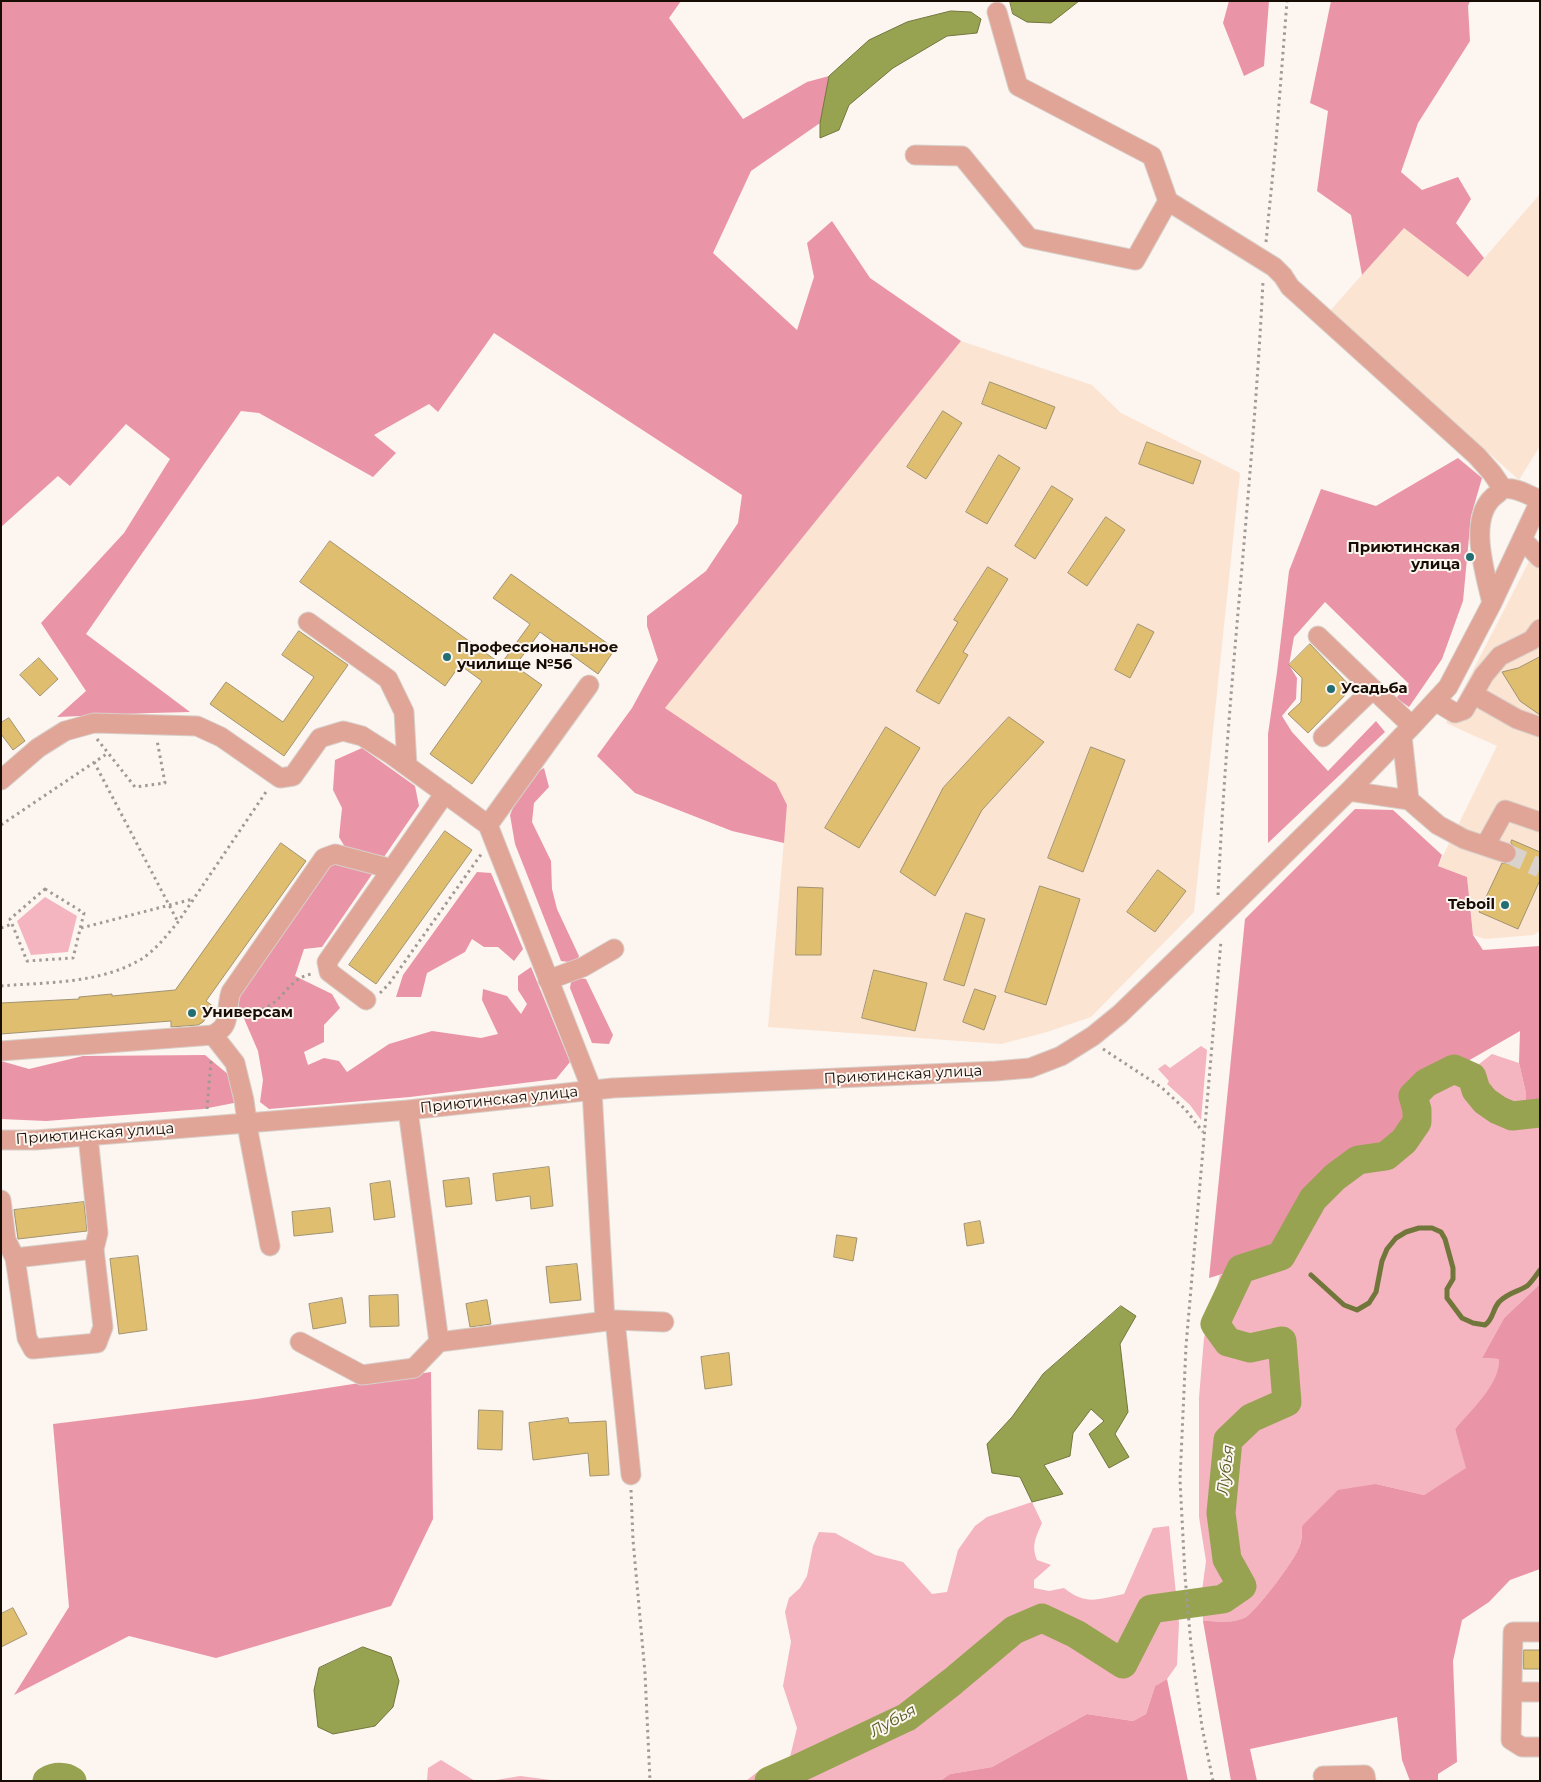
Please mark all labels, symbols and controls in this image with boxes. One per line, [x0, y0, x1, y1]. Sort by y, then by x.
place label: Приютинская улица [1348, 539, 1460, 574]
marker: Приютинская улица [1464, 551, 1476, 563]
place label: Профессиональное училище №56 [457, 639, 618, 674]
marker: Профессиональное училище №56 [441, 651, 453, 663]
place label: Усадьба [1341, 680, 1408, 698]
marker: Усадьба [1325, 683, 1337, 695]
place label: Teboil [1448, 896, 1495, 914]
marker: Teboil [1499, 899, 1511, 911]
place label: Универсам [202, 1004, 293, 1022]
marker: Универсам [186, 1007, 198, 1019]
street label: Приютинская улица [823, 1062, 983, 1088]
street label: Приютинская улица [419, 1083, 579, 1117]
street label: Приютинская улица [15, 1119, 175, 1149]
water label: Лубья [1213, 1444, 1239, 1496]
water label: Лубья [866, 1700, 920, 1742]

